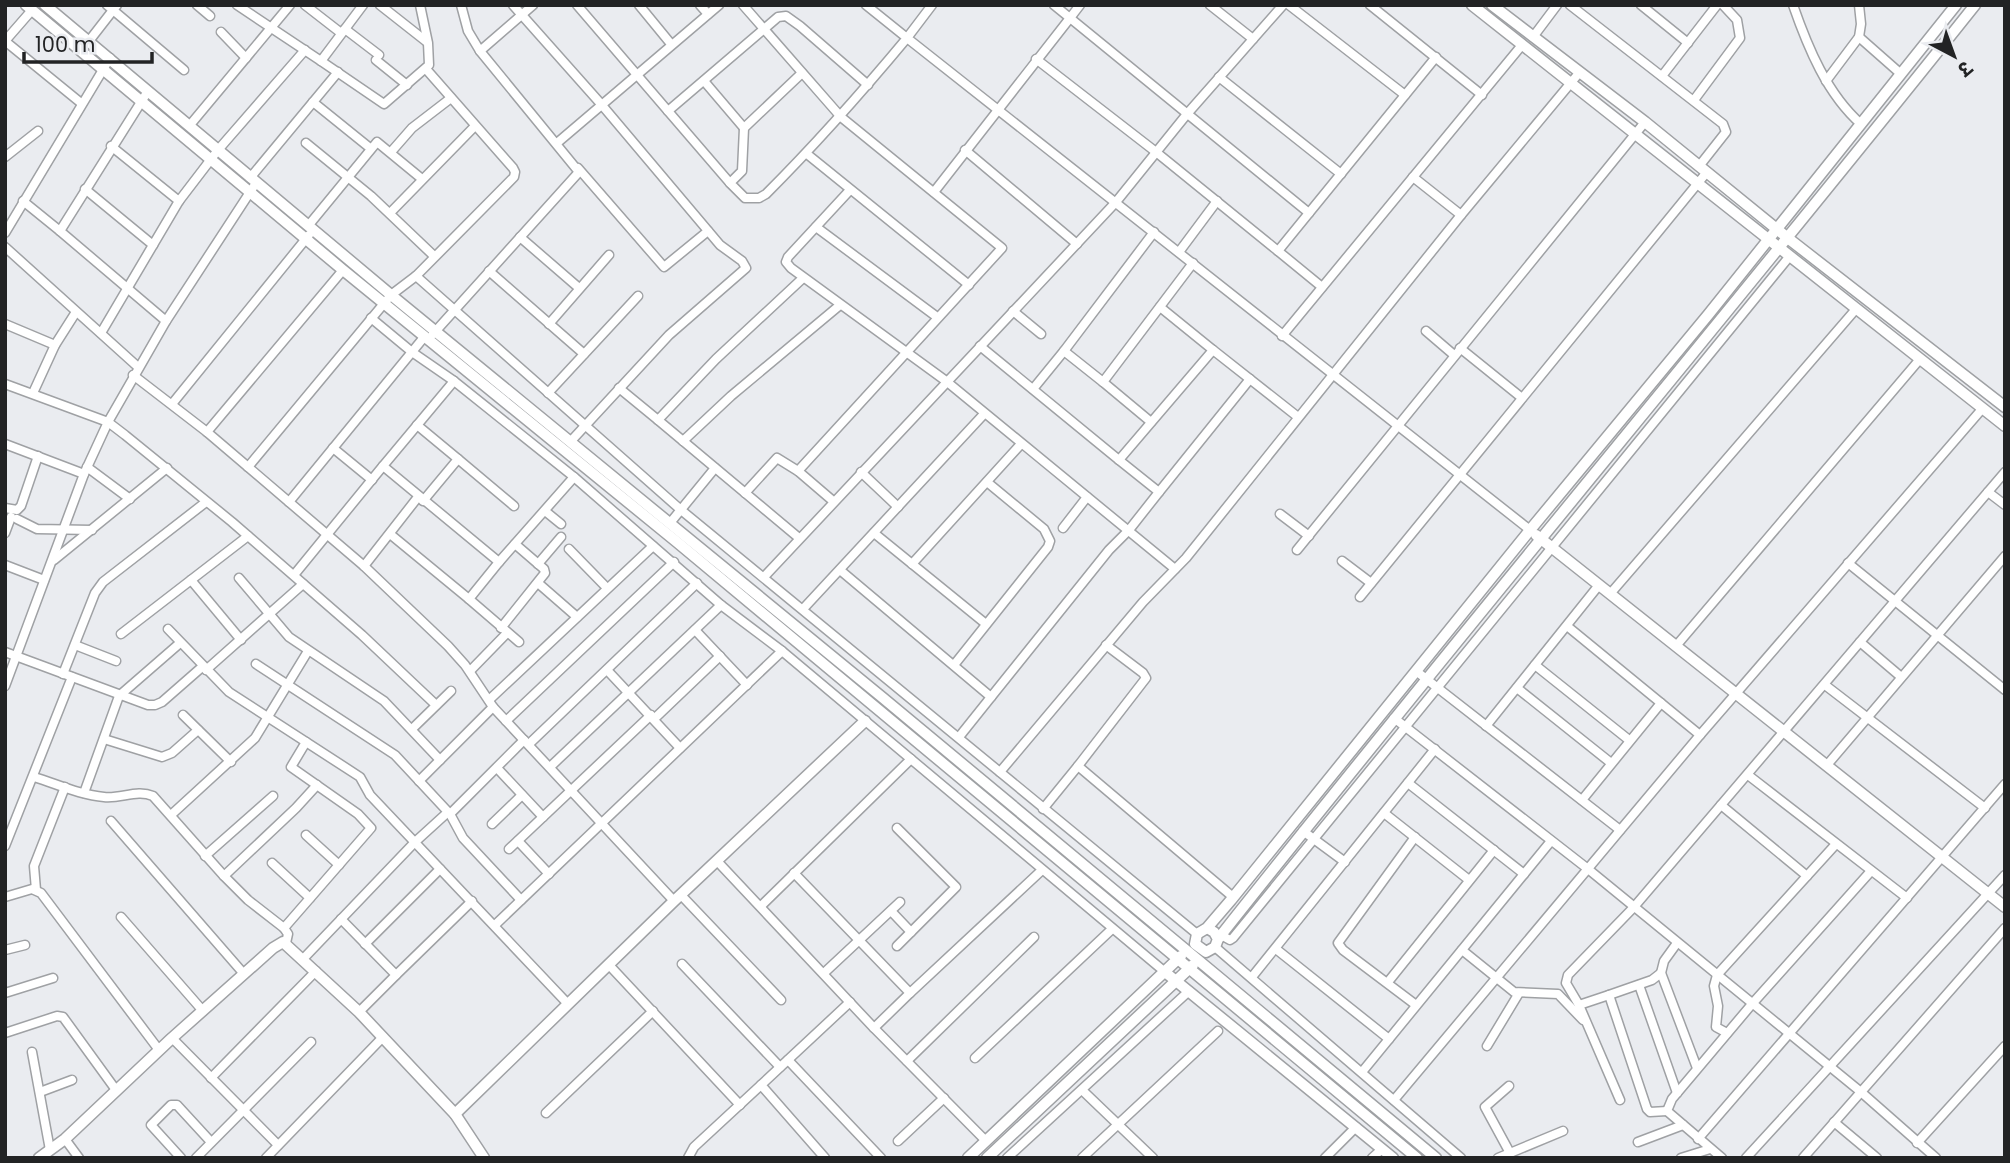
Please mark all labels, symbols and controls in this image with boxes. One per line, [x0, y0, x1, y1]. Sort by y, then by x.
scale bar [24, 21, 152, 65]
north arrow [1919, 21, 1989, 91]
text: 100 m [35, 30, 95, 59]
text: उ [1951, 54, 1978, 83]

